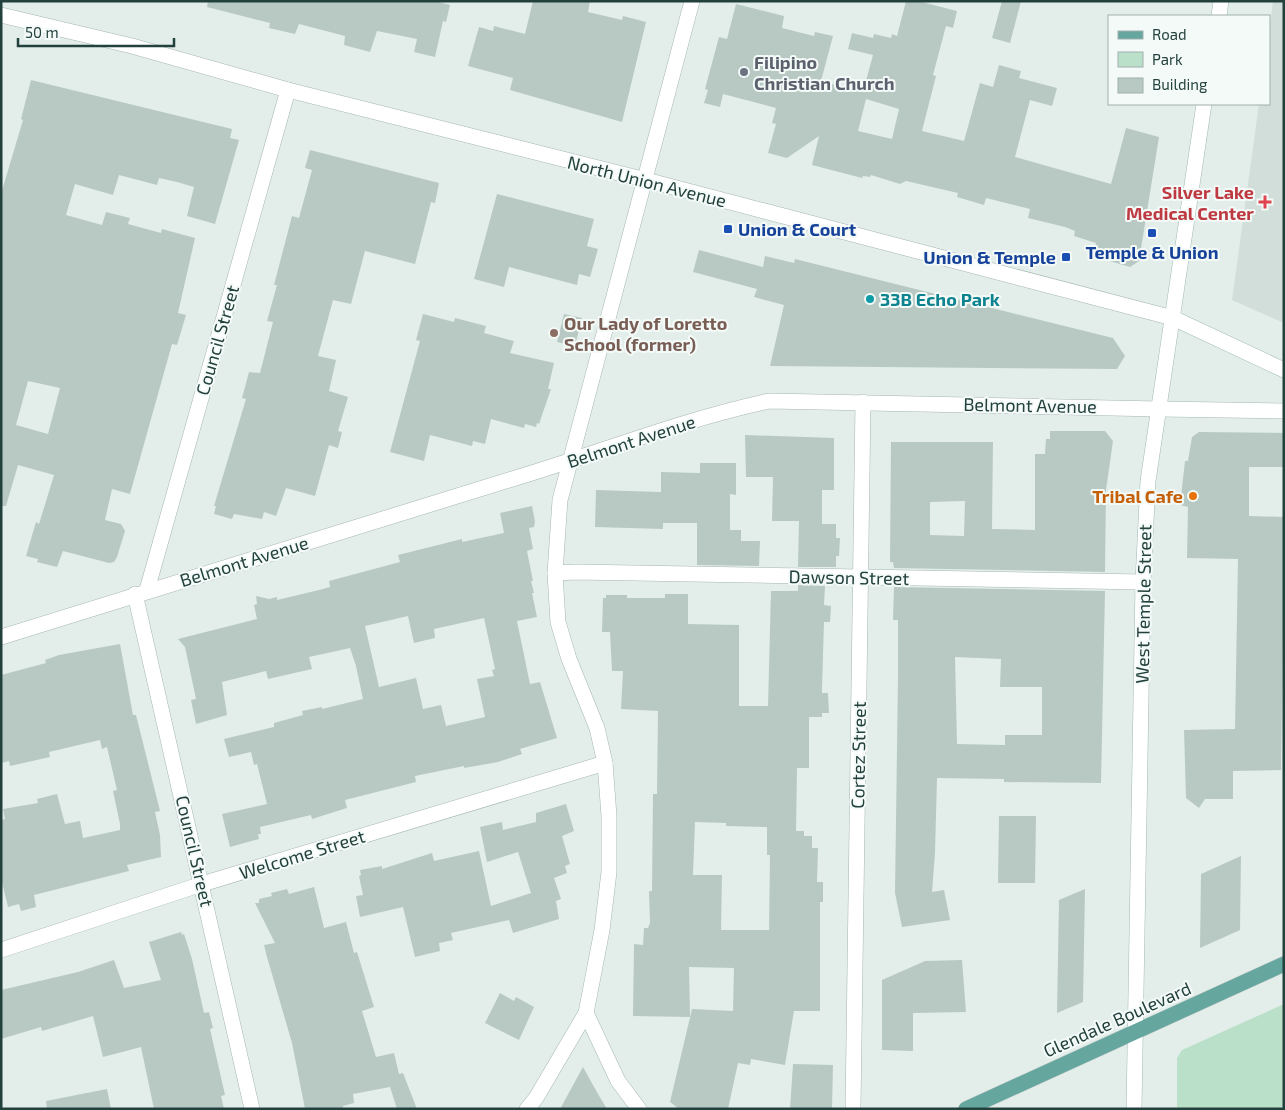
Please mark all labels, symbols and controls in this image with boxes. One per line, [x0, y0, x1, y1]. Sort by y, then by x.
scale bar [18, 15, 174, 47]
legend [1108, 15, 1270, 105]
text: 50 m [25, 23, 59, 41]
text: Road [1152, 25, 1187, 43]
text: Park [1152, 50, 1183, 68]
place label: Filipino Christian Church [754, 51, 895, 94]
marker: Filipino Christian Church [738, 66, 750, 78]
text: Building [1152, 75, 1208, 93]
street label: North Union Avenue [565, 151, 729, 211]
place label: Silver Lake Medical Center [1126, 181, 1254, 224]
marker: Silver Lake Medical Center [1258, 195, 1272, 209]
place label: Union & Court [738, 218, 857, 240]
marker: Union & Court [722, 223, 734, 235]
marker: Temple & Union [1146, 227, 1158, 239]
place label: Temple & Union [1085, 241, 1219, 263]
place label: Union & Temple [923, 246, 1056, 268]
marker: Union & Temple [1060, 251, 1072, 263]
street label: Council Street [191, 282, 243, 398]
place label: 33B Echo Park [880, 288, 1000, 310]
marker: 33B Echo Park [864, 293, 876, 305]
place label: Our Lady of Loretto School (former) [564, 312, 727, 355]
marker: Our Lady of Loretto School (former) [548, 327, 560, 339]
street label: Belmont Avenue [963, 393, 1097, 417]
street label: Belmont Avenue [564, 410, 698, 472]
place label: Tribal Cafe [1092, 485, 1183, 507]
marker: Tribal Cafe [1187, 490, 1199, 502]
street label: West Temple Street [1131, 524, 1155, 684]
street label: Belmont Avenue [177, 531, 311, 591]
street label: Dawson Street [789, 565, 910, 589]
street label: Cortez Street [846, 701, 870, 809]
street label: Council Street [172, 793, 219, 909]
street label: Welcome Street [237, 824, 368, 884]
street label: Glendale Boulevard [1040, 977, 1194, 1061]

